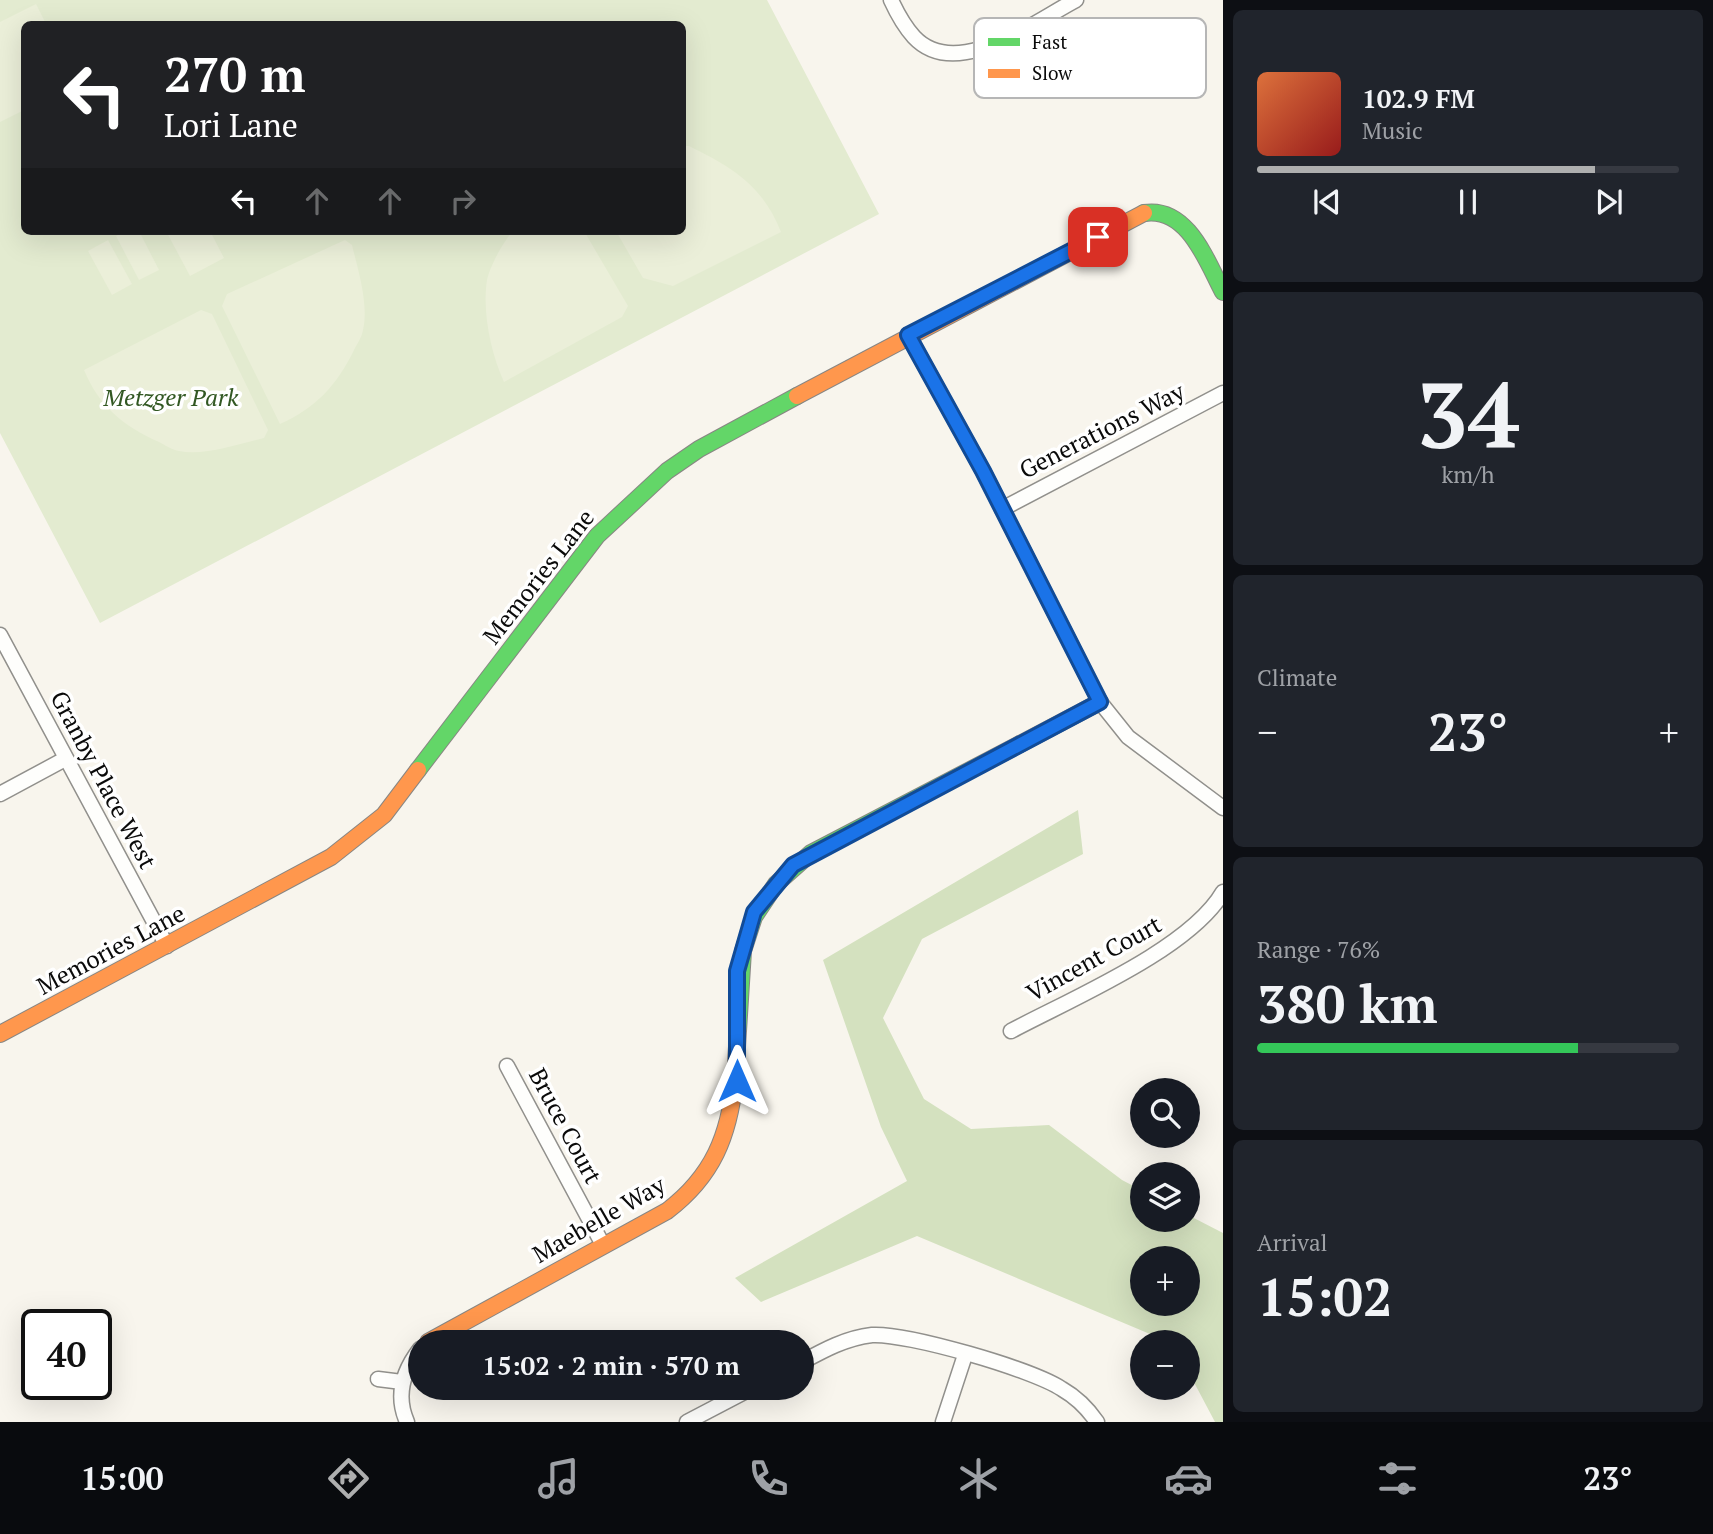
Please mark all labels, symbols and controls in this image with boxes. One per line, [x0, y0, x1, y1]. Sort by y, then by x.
legend [974, 18, 1206, 98]
text: Fast [1032, 29, 1067, 54]
text: 270 m [164, 41, 306, 106]
icon: left [49, 49, 140, 140]
text: Slow [1032, 60, 1073, 85]
text: 102.9 FM [1362, 81, 1475, 115]
text: Lori Lane [164, 104, 298, 146]
text: Music [1362, 115, 1423, 146]
icon: left [225, 182, 263, 220]
icon: ahead [298, 182, 336, 220]
icon: ahead [371, 182, 409, 220]
icon: right [444, 182, 482, 220]
icon: previous [1308, 183, 1346, 221]
icon: pause [1449, 183, 1487, 221]
icon: next [1590, 183, 1628, 221]
pin [1068, 207, 1128, 267]
icon: arrive [1079, 218, 1117, 256]
text: 34 [1417, 353, 1519, 474]
street label: Generations Way [1014, 374, 1190, 486]
park label: Metzger Park [102, 381, 239, 413]
text: km/h [1441, 459, 1495, 490]
street label: Memories Lane [475, 502, 601, 651]
text: Climate [1257, 662, 1337, 693]
street label: Granby Place West [43, 685, 164, 874]
text: 23° [1428, 697, 1508, 766]
text: − [1257, 707, 1277, 757]
text: + [1659, 707, 1679, 757]
street label: Memories Lane [31, 897, 190, 1002]
street label: Vincent Court [1020, 908, 1167, 1008]
text: Range · 76% [1257, 934, 1380, 965]
text: 380 km [1257, 969, 1438, 1038]
position arrow [700, 1044, 774, 1118]
street label: Bruce Court [522, 1062, 610, 1189]
map controls [1130, 1078, 1200, 1400]
button: search [1130, 1078, 1200, 1148]
button: layers [1130, 1162, 1200, 1232]
street label: Maebelle Way [527, 1168, 671, 1270]
text: Arrival [1257, 1227, 1328, 1258]
button: + [1130, 1246, 1200, 1316]
text: 15:02 [1257, 1262, 1392, 1331]
speed limit sign: 40 [21, 1309, 112, 1400]
button: − [1130, 1330, 1200, 1400]
text: 15:02 · 2 min · 570 m [482, 1348, 740, 1382]
icon: directions [324, 1454, 373, 1503]
icon: music [534, 1454, 583, 1503]
icon: phone [744, 1454, 793, 1503]
icon: climate [954, 1454, 1003, 1503]
icon: car [1164, 1454, 1213, 1503]
icon: filters [1373, 1454, 1422, 1503]
text: 15:00 [80, 1457, 164, 1499]
text: 23° [1583, 1457, 1633, 1499]

